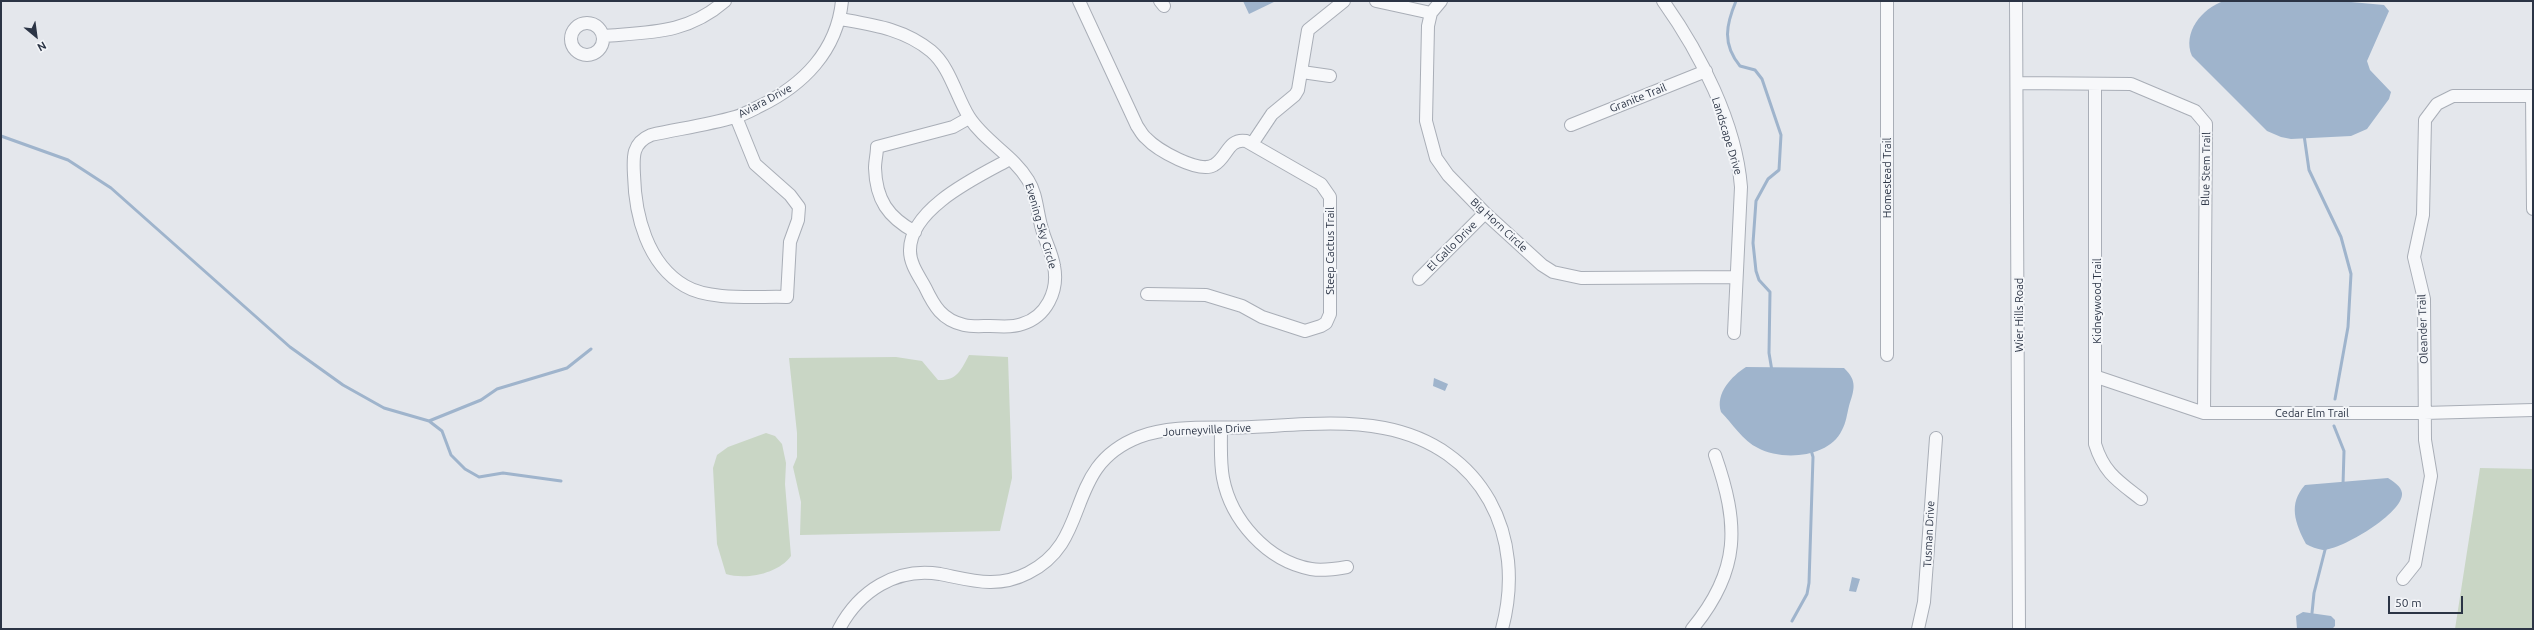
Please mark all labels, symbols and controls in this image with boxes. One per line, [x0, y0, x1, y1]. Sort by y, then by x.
north arrow [16, 16, 56, 56]
text: N [35, 39, 48, 54]
street label: Aviara Drive [736, 81, 794, 121]
street label: Granite Trail [1608, 81, 1668, 115]
street label: Landscape Drive [1709, 96, 1745, 176]
street label: Blue Stem Trail [2199, 132, 2213, 206]
street label: Homestead Trail [1880, 138, 1894, 218]
street label: Evening Sky Circle [1022, 182, 1060, 270]
street label: Big Horn Circle [1468, 195, 1530, 255]
street label: Steep Cactus Trail [1323, 207, 1337, 295]
street label: El Gallo Drive [1424, 218, 1480, 274]
street label: Kidneywood Trail [2090, 258, 2104, 344]
street label: Wier Hills Road [2012, 278, 2026, 352]
street label: Oleander Trail [2415, 294, 2431, 364]
street label: Cedar Elm Trail [2275, 406, 2349, 420]
street label: Journeyville Drive [1162, 421, 1252, 439]
street label: Tusman Drive [1921, 500, 1937, 568]
scale bar [2390, 588, 2465, 614]
text: 50 m [2395, 596, 2422, 609]

